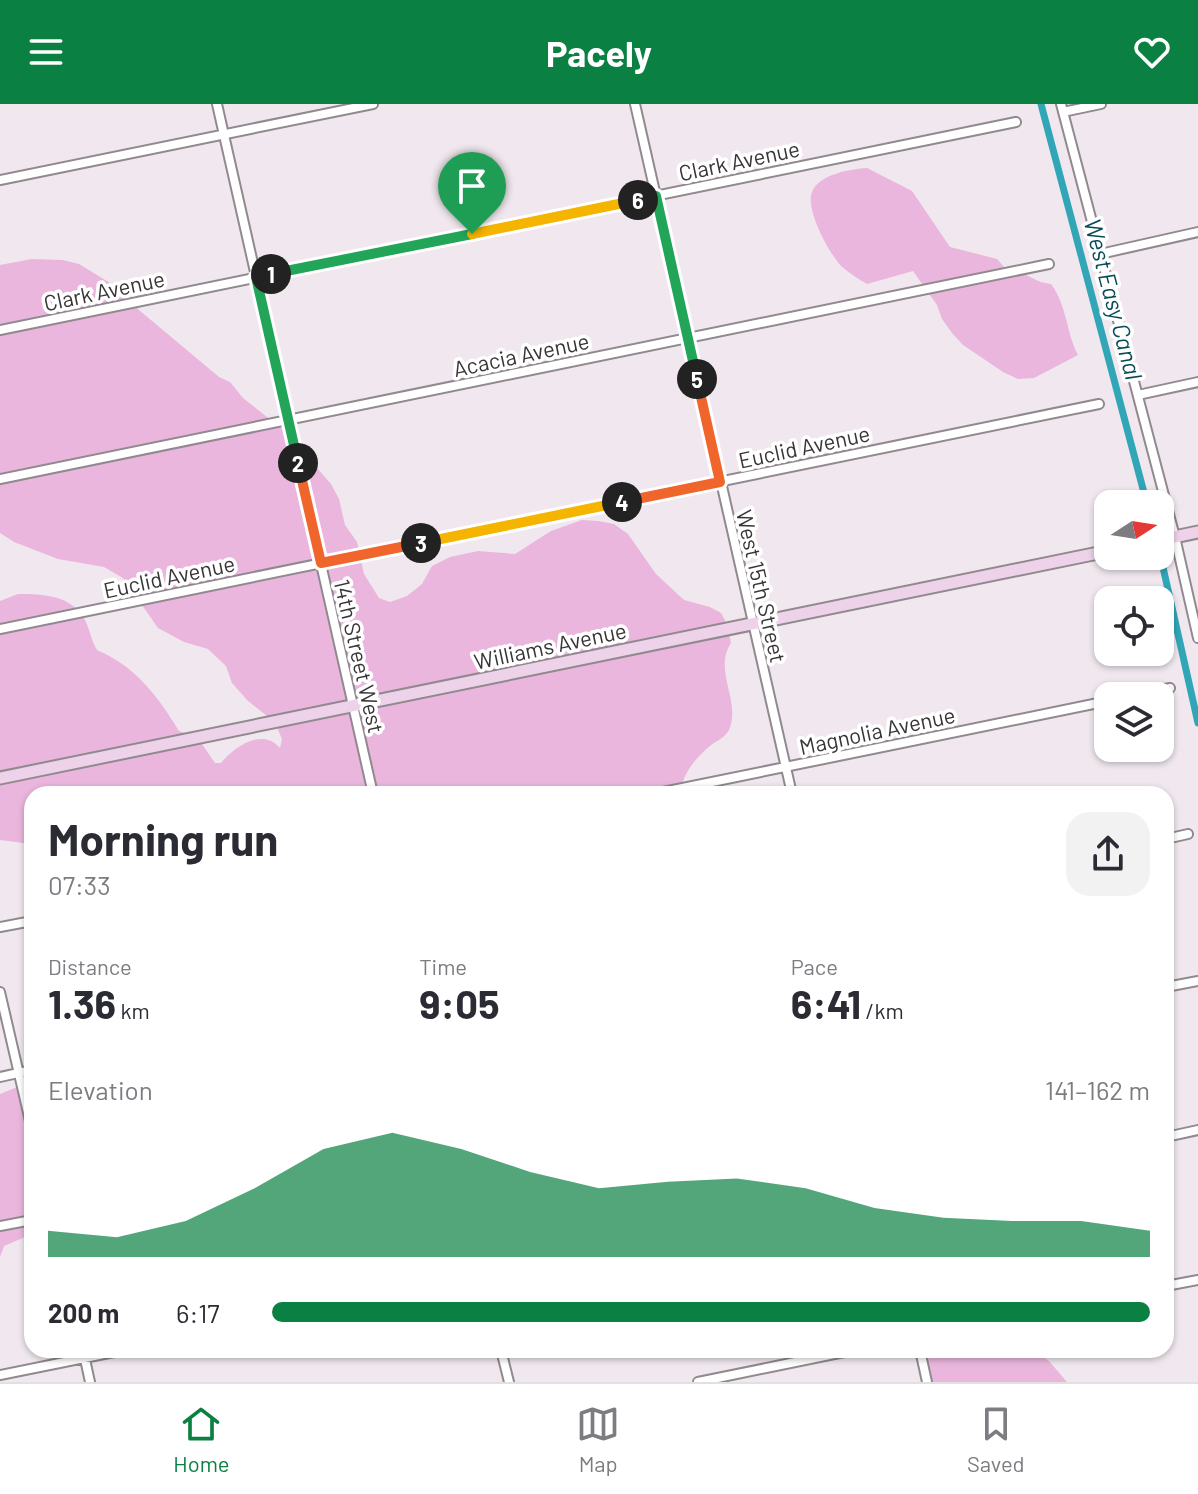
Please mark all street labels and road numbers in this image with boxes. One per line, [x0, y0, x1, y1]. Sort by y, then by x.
street label: Clark Avenue [676, 134, 802, 186]
street label: Clark Avenue [41, 264, 167, 316]
street label: Acacia Avenue [451, 327, 591, 381]
street label: Euclid Avenue [736, 419, 872, 473]
street label: West 15th Street [732, 507, 792, 665]
street label: Euclid Avenue [101, 549, 237, 603]
street label: 14th Street West [330, 577, 390, 735]
street label: Williams Avenue [471, 616, 629, 674]
street label: Magnolia Avenue [797, 701, 957, 759]

